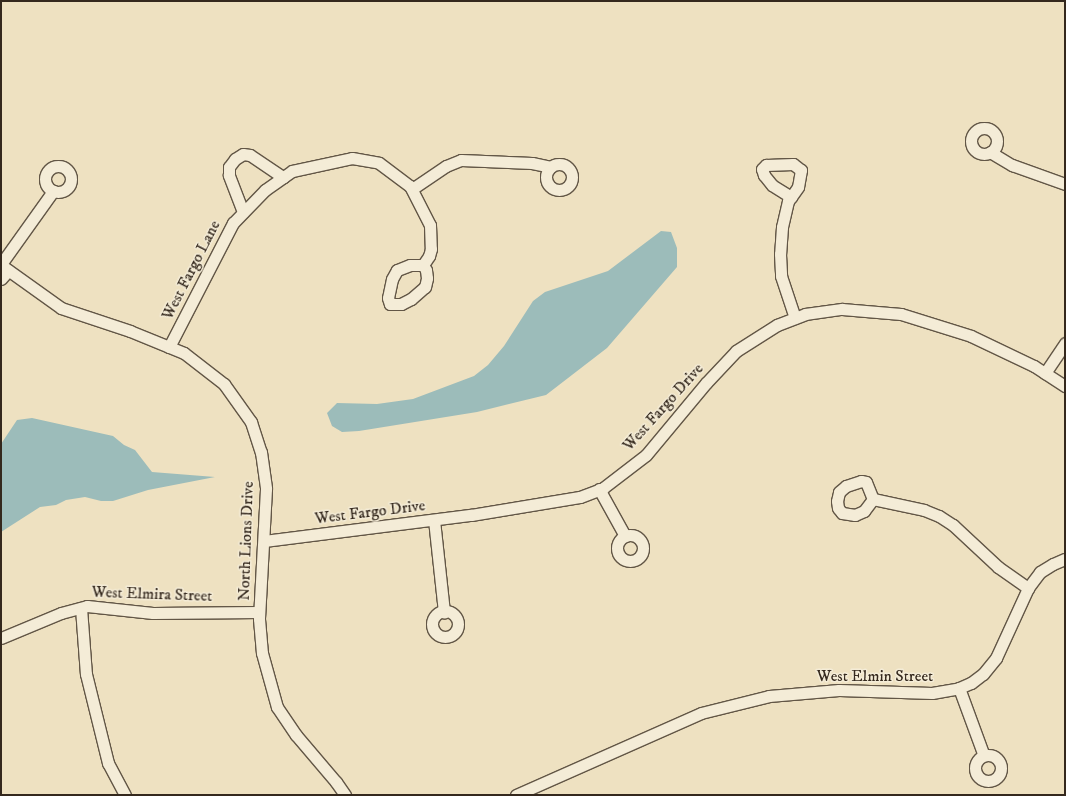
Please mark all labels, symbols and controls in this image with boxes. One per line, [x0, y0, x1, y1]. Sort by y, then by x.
street label: West Fargo Lane [158, 217, 224, 323]
street label: West Fargo Drive [619, 359, 707, 455]
street label: North Lions Drive [234, 481, 258, 601]
street label: West Fargo Drive [314, 496, 426, 528]
street label: West Elmira Street [91, 582, 213, 606]
street label: West Elmin Street [817, 666, 933, 686]

